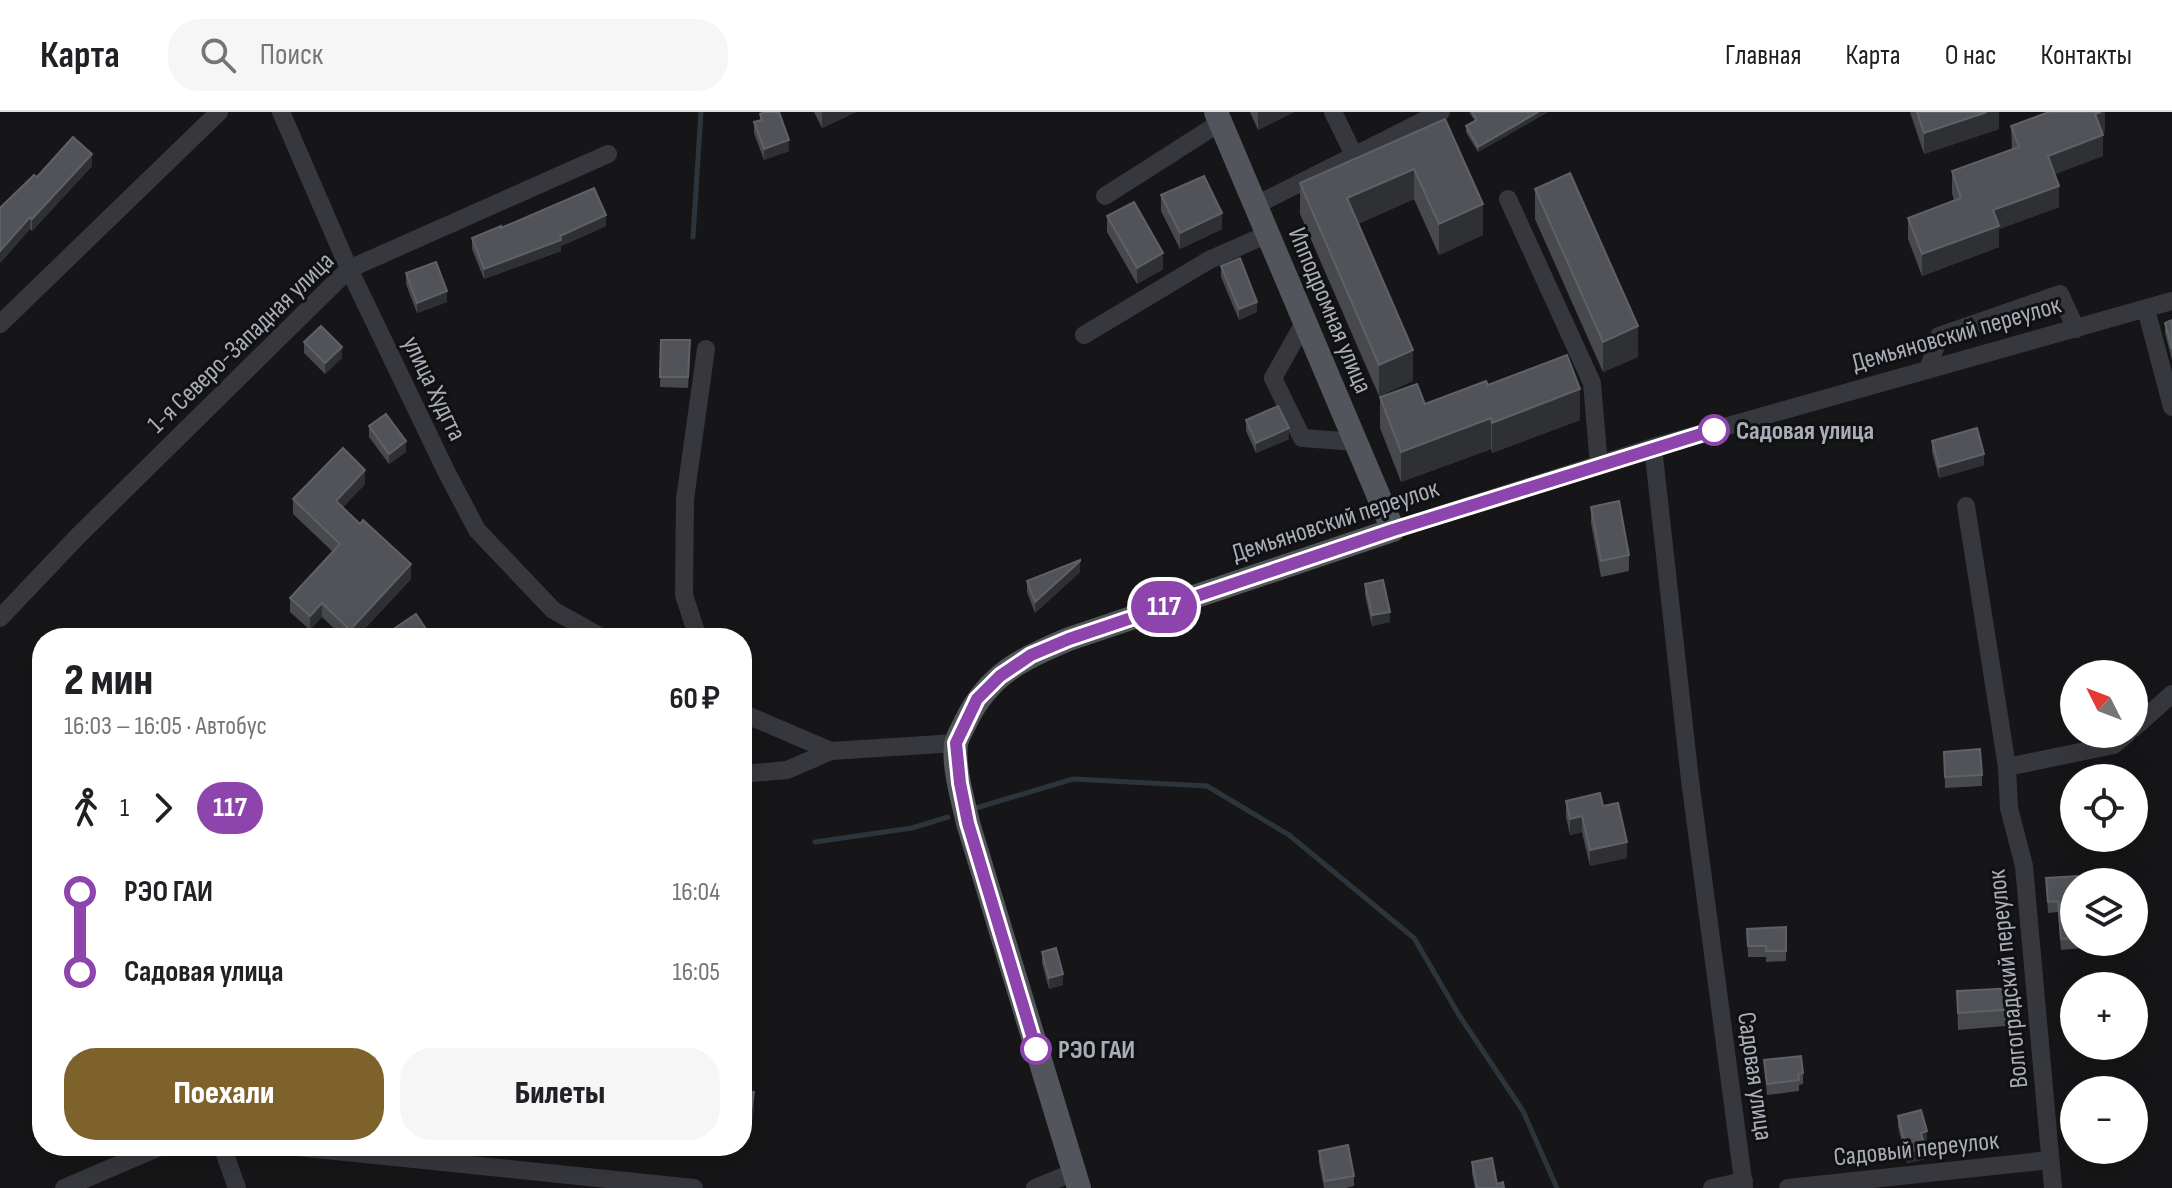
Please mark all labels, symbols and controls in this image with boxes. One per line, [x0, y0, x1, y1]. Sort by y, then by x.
search box [168, 19, 728, 91]
text: Карта [40, 33, 120, 78]
icon: search [196, 33, 240, 77]
text: Поиск [260, 37, 323, 73]
text: Главная [1725, 39, 1801, 72]
text: Карта [1845, 39, 1901, 72]
text: О нас [1945, 39, 1997, 72]
text: Контакты [2041, 39, 2132, 72]
street label: Ипподромная улица [1281, 223, 1378, 398]
street label: 1-я Северо-Западная улица [141, 246, 341, 440]
street label: Демьяновский переулок [1848, 290, 2065, 379]
street label: улица Худгта [395, 331, 472, 446]
marker: Садовая улица [1699, 415, 1729, 445]
place label: Садовая улица [1736, 416, 1874, 447]
street label: Демьяновский переулок [1228, 473, 1443, 570]
line badge: 117 [1118, 581, 1210, 633]
text: 117 [1147, 590, 1181, 623]
text: 2 мин [64, 654, 153, 707]
north arrow [2060, 660, 2148, 748]
map controls [2060, 660, 2148, 1164]
text: 60 ₽ [669, 681, 720, 717]
text: 16:03 – 16:05 · Автобус [64, 711, 267, 742]
button: locate [2060, 764, 2148, 852]
icon: walk [64, 786, 108, 830]
icon: forward [141, 786, 185, 830]
text: 117 [213, 791, 247, 824]
text: 1 [120, 793, 129, 824]
street label: Волгоградский переулок [1982, 868, 2035, 1090]
button: layers [2060, 868, 2148, 956]
text: РЭО ГАИ [124, 874, 213, 910]
text: 16:04 [672, 877, 720, 908]
text: Садовая улица [124, 954, 284, 990]
text: 16:05 [673, 957, 720, 988]
button: + [2060, 972, 2148, 1060]
street label: Садовая улица [1730, 1010, 1779, 1142]
marker: РЭО ГАИ [1021, 1034, 1051, 1064]
place label: РЭО ГАИ [1058, 1035, 1135, 1066]
button: Поехали [64, 1048, 384, 1140]
button: Билеты [400, 1048, 720, 1140]
button: − [2060, 1076, 2148, 1164]
street label: Садовый переулок [1832, 1125, 2000, 1174]

